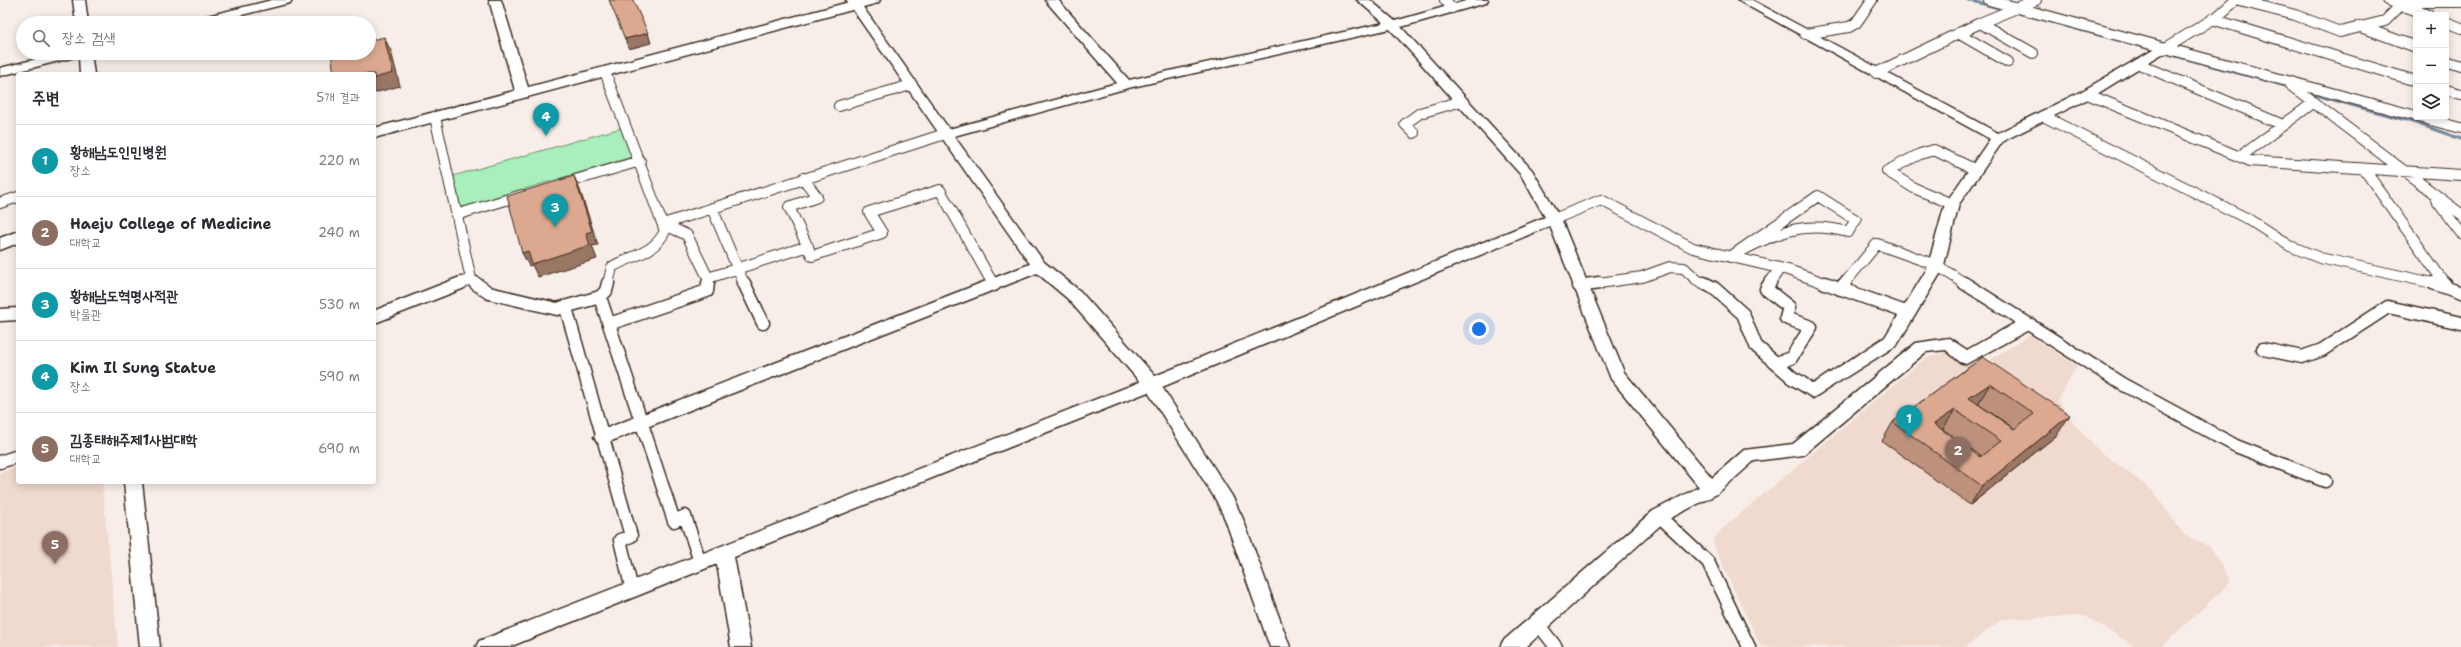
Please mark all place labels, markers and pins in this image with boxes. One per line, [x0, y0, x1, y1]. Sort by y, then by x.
pin: 4 [533, 103, 559, 136]
pin: 3 [542, 194, 568, 227]
pin: 1 [1896, 405, 1922, 438]
pin: 2 [1945, 437, 1971, 470]
pin: 5 [42, 531, 68, 564]

